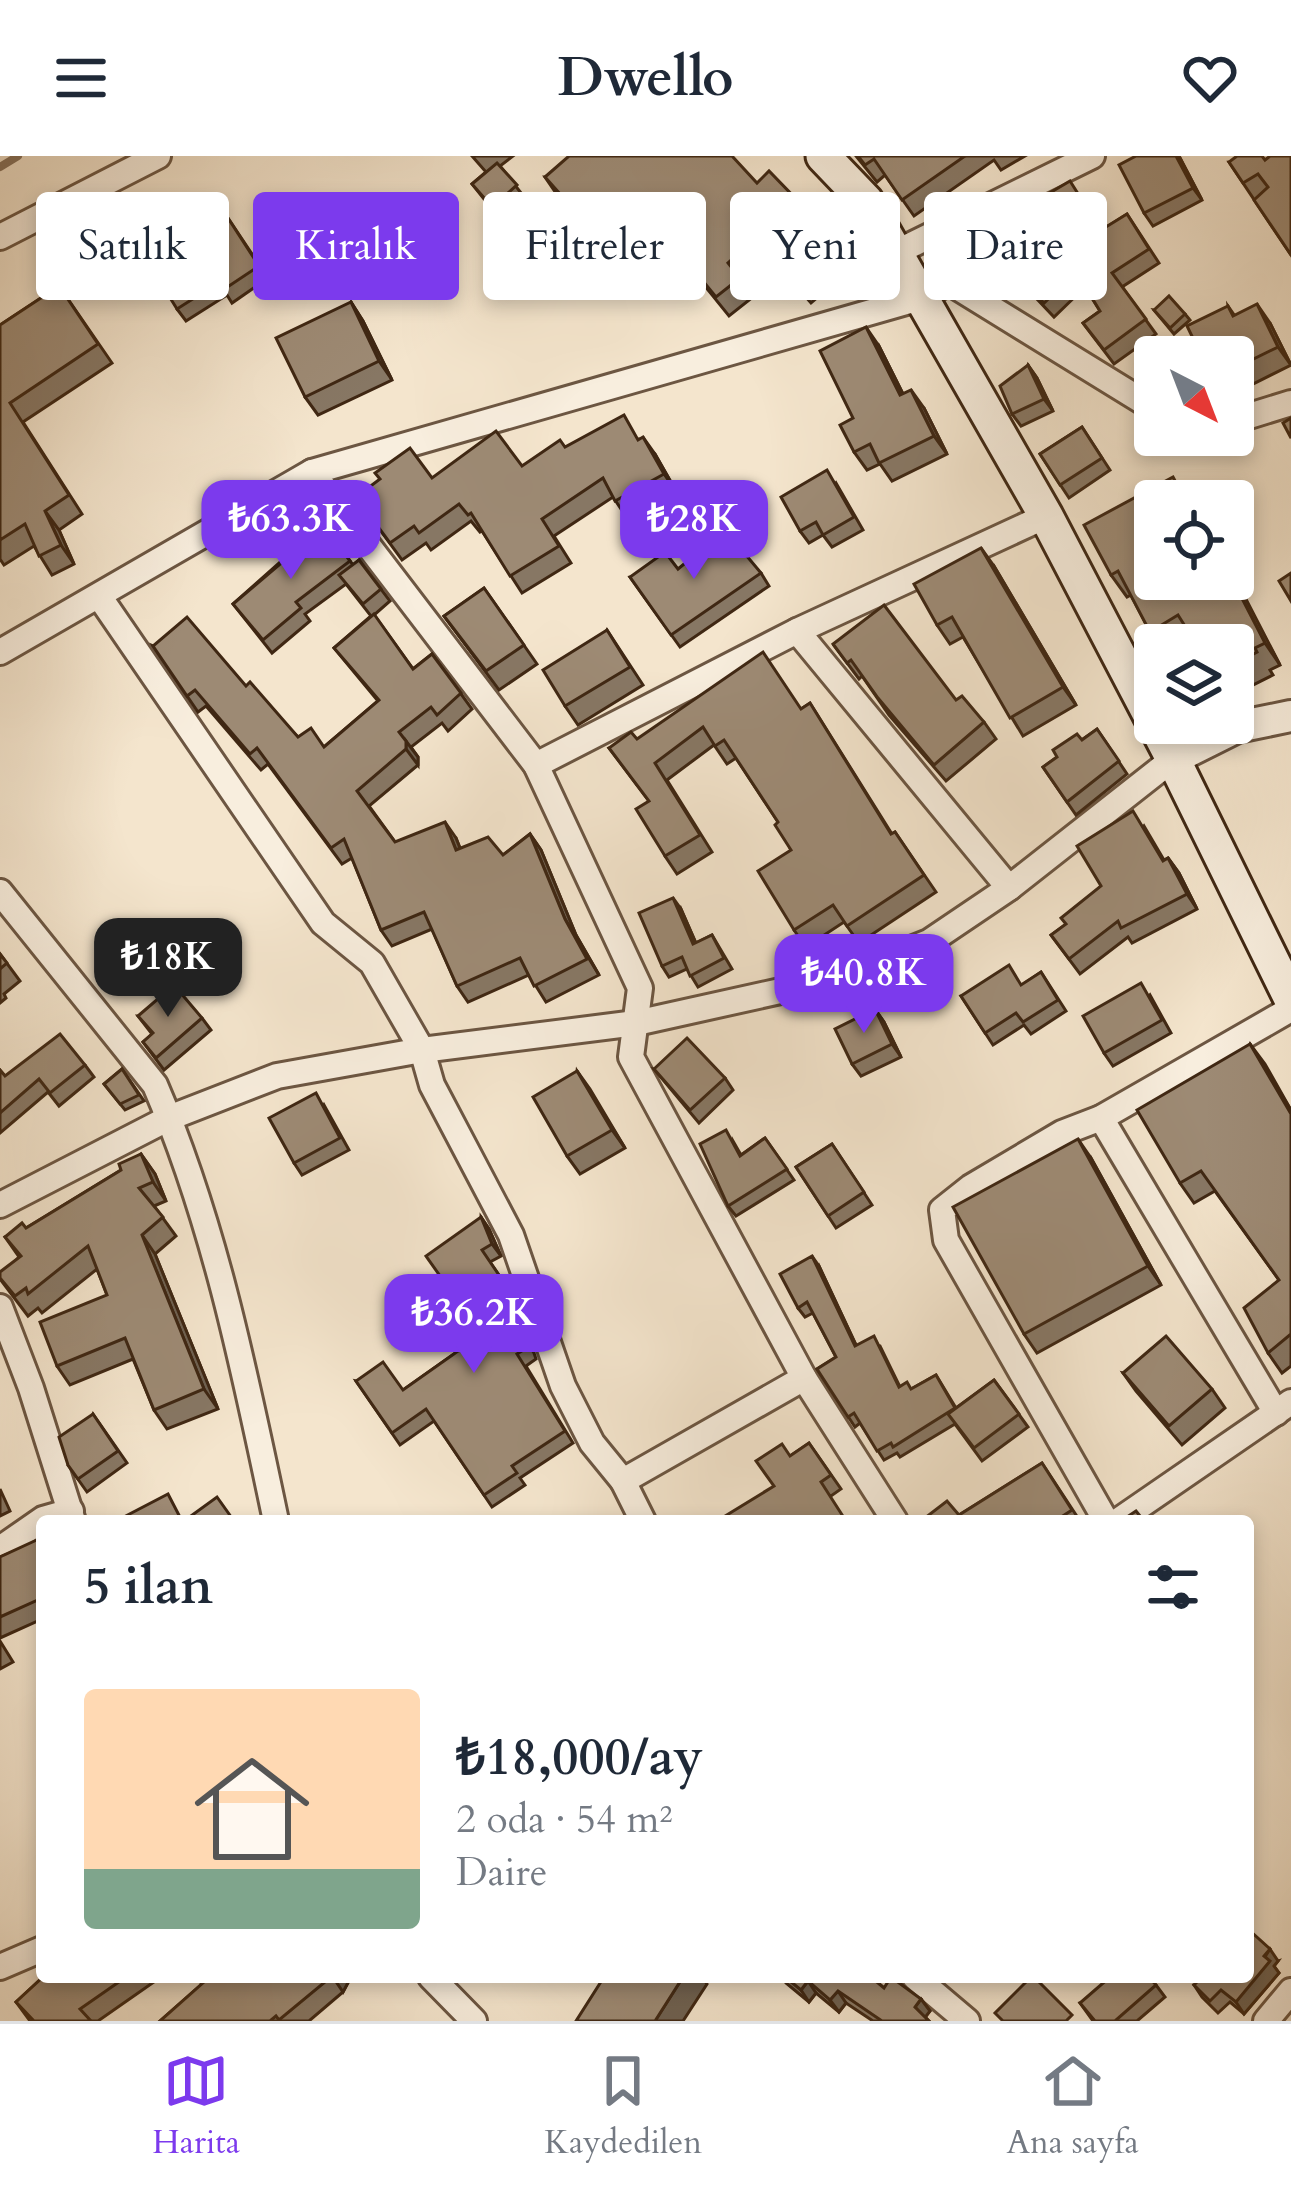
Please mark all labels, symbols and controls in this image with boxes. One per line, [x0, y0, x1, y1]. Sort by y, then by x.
text: Dwello [557, 42, 734, 115]
icon: menu [48, 45, 114, 111]
icon: heart [1177, 45, 1243, 111]
chip: Satılık [36, 192, 229, 300]
chip: Kiralık [253, 192, 459, 300]
chip: Filtreler [483, 192, 706, 300]
chip: Yeni [730, 192, 900, 300]
chip: Daire [924, 192, 1107, 300]
north arrow [1134, 336, 1254, 456]
map controls [1134, 336, 1254, 744]
pin: ₺63.3K [193, 480, 389, 582]
pin: ₺28K [623, 480, 765, 582]
button: locate [1134, 480, 1254, 600]
text: ₺63.3K [228, 492, 354, 545]
text: ₺28K [647, 492, 741, 545]
button: layers [1134, 624, 1254, 744]
pin: ₺18K [97, 918, 239, 1020]
text: ₺18K [121, 930, 215, 983]
pin: ₺40.8K [766, 934, 962, 1036]
text: ₺40.8K [801, 946, 927, 999]
pin: ₺36.2K [376, 1274, 572, 1376]
text: ₺36.2K [411, 1286, 537, 1339]
text: 5 ilan [84, 1552, 213, 1622]
icon: filters [1140, 1554, 1206, 1620]
text: ₺18,000/ay [456, 1723, 703, 1793]
icon: home [180, 1737, 324, 1881]
text: 2 oda · 54 m² [456, 1793, 672, 1846]
text: Daire [456, 1846, 547, 1899]
tab: Harita [152, 2048, 240, 2165]
tab: Kaydedilen [544, 2048, 702, 2165]
tab: Ana sayfa [1006, 2048, 1139, 2165]

